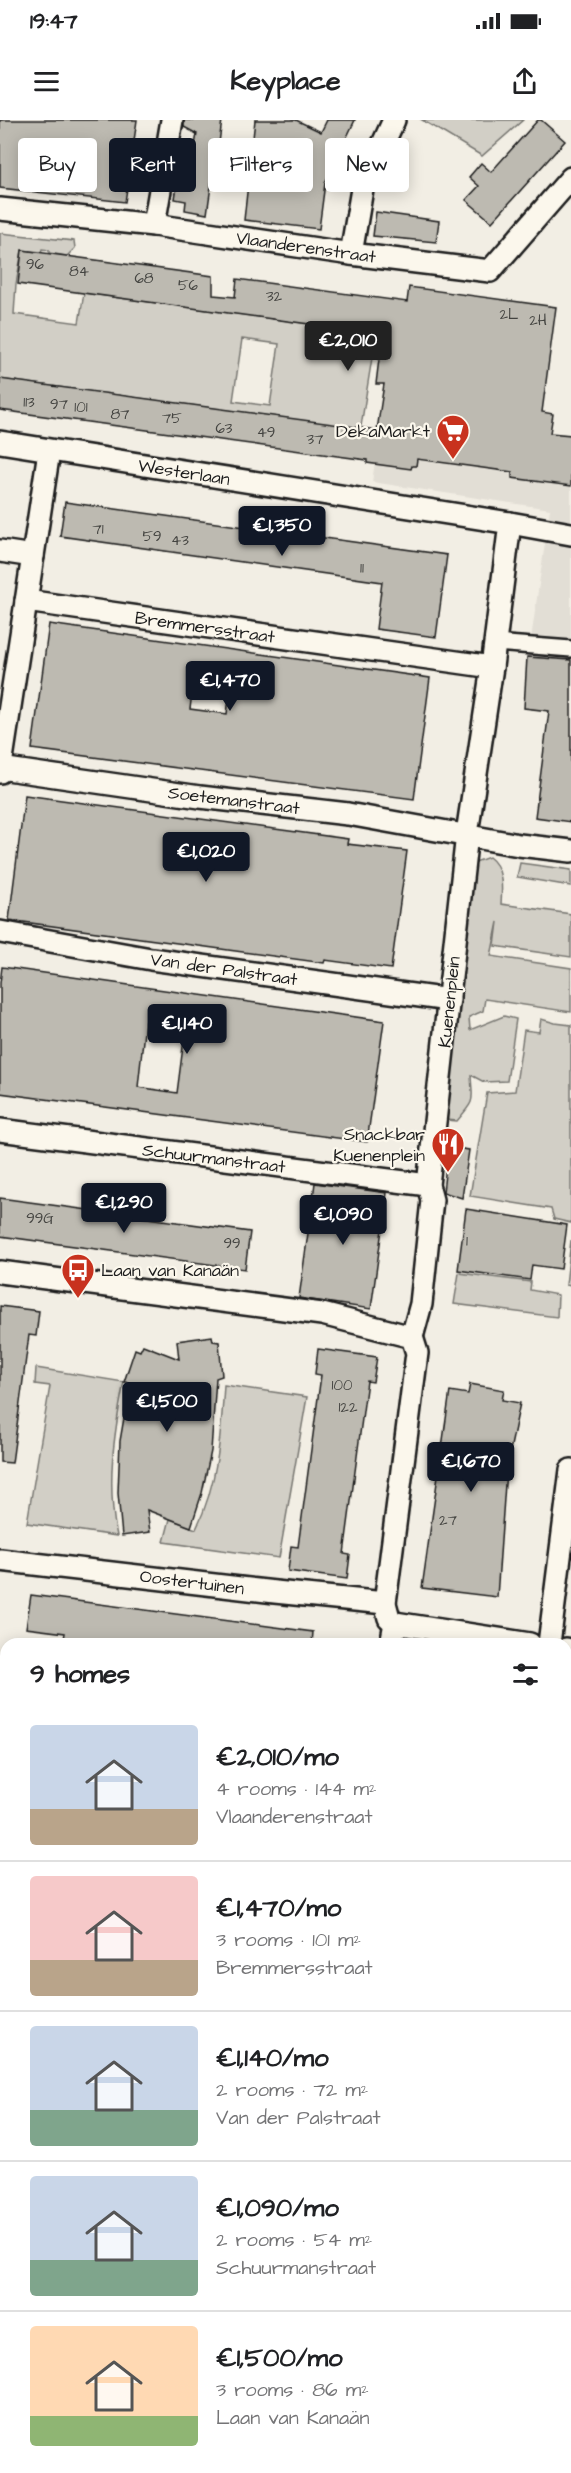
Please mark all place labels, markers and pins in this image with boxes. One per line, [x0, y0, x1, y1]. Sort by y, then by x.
pin: €2,010 [299, 321, 397, 372]
supermarket icon: DekaMarkt [435, 413, 471, 460]
place label: DekaMarkt [336, 419, 431, 444]
pin: €1,350 [233, 506, 331, 557]
pin: €1,470 [181, 661, 279, 712]
pin: €1,020 [157, 832, 255, 883]
pin: €1,140 [138, 1004, 236, 1055]
place label: Snackbar Kuenenplein [333, 1122, 425, 1168]
restaurant icon: Snackbar Kuenenplein [430, 1126, 466, 1173]
pin: €1,290 [75, 1183, 173, 1234]
pin: €1,090 [294, 1195, 392, 1246]
bus stop icon: Laan van Kanaän [60, 1252, 96, 1299]
place label: Laan van Kanaän [101, 1258, 239, 1283]
pin: €1,500 [118, 1382, 216, 1433]
pin: €1,670 [422, 1442, 520, 1493]

